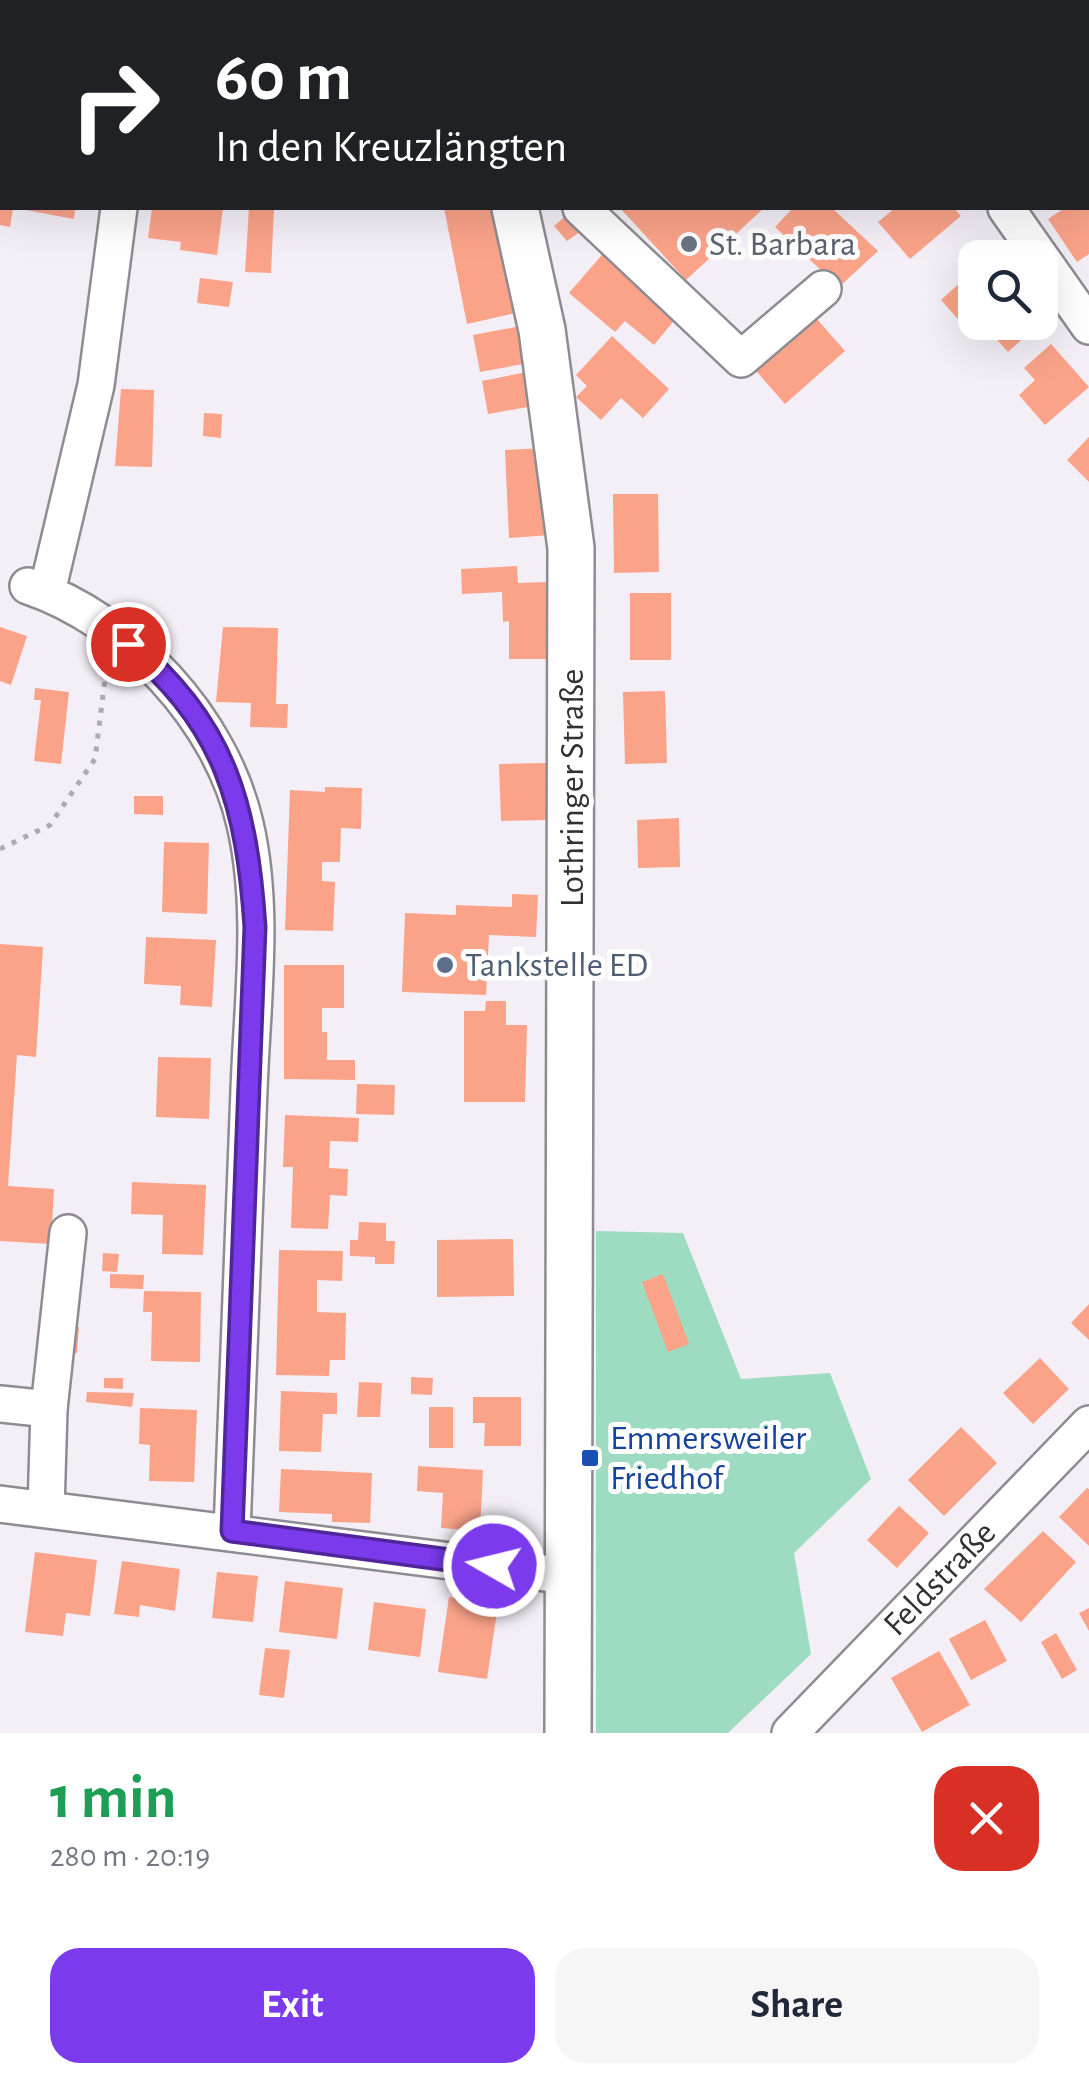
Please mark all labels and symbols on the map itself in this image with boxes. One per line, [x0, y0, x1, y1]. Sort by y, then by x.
place label: St. Barbara [709, 227, 856, 262]
marker: St. Barbara [678, 233, 700, 255]
pin [86, 602, 171, 687]
street label: Lothringer Straße [555, 669, 590, 907]
place label: Tankstelle ED [465, 948, 648, 983]
marker: Tankstelle ED [434, 954, 456, 976]
place label: Emmersweiler Friedhof [610, 1421, 807, 1496]
marker: Emmersweiler Friedhof [579, 1447, 601, 1469]
position arrow [442, 1514, 546, 1618]
street label: Feldstraße [877, 1515, 1002, 1642]

